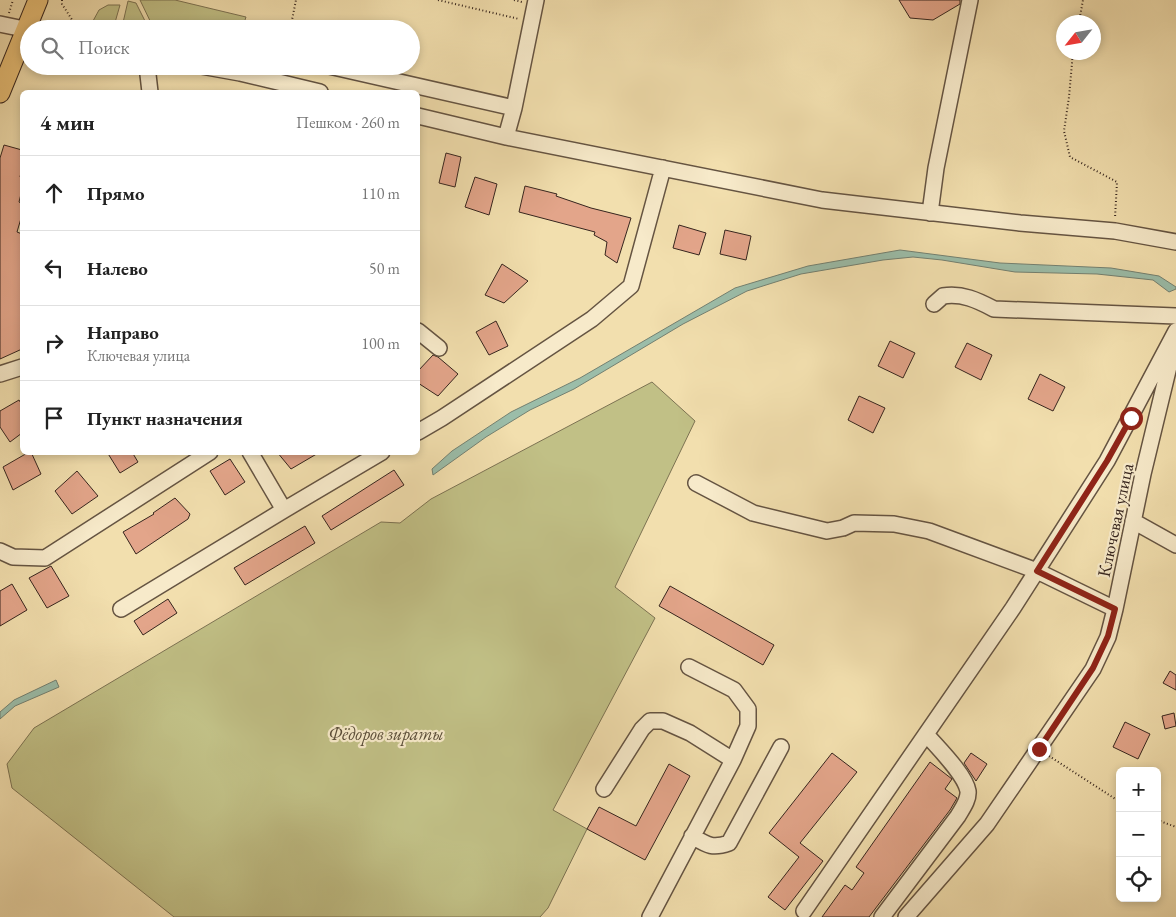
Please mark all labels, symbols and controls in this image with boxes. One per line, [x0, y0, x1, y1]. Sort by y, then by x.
north arrow [1056, 15, 1101, 60]
search box [20, 20, 420, 75]
icon: search [38, 34, 66, 62]
text: Поиск [78, 35, 130, 60]
text: 4 мин [40, 109, 95, 136]
text: Пешком · 260 m [296, 112, 400, 133]
icon: ahead [40, 179, 68, 207]
text: Прямо [87, 181, 145, 206]
text: 110 m [361, 183, 400, 204]
icon: left [40, 254, 68, 282]
text: Налево [87, 256, 148, 281]
text: 50 m [369, 258, 400, 279]
text: Направо [87, 320, 159, 345]
icon: right [40, 329, 68, 357]
text: 100 m [361, 333, 400, 354]
text: Ключевая улица [87, 345, 190, 366]
icon: arrive [40, 404, 68, 432]
text: Пункт назначения [87, 406, 243, 431]
route start [1120, 407, 1143, 430]
street label: Ключевая улица [1092, 460, 1138, 579]
park label: Фёдоров зираты [329, 722, 443, 746]
route end [1028, 738, 1051, 761]
map controls [1116, 767, 1161, 902]
button: + [1116, 767, 1161, 812]
button: − [1116, 812, 1161, 857]
button: locate [1116, 857, 1161, 902]

